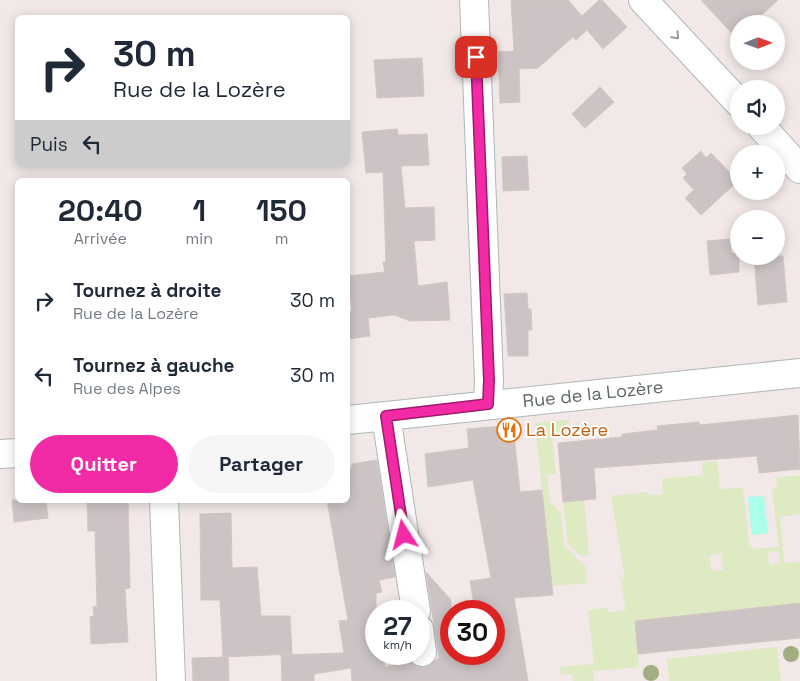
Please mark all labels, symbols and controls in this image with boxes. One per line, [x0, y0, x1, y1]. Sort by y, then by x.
north arrow [730, 15, 785, 70]
map controls [730, 15, 785, 265]
one-way arrow [670, 30, 679, 39]
text: 30 m [113, 32, 196, 76]
icon: right [30, 35, 95, 100]
pin [455, 36, 497, 78]
icon: arrive [462, 43, 490, 71]
text: Rue de la Lozère [113, 75, 286, 103]
button: sound [730, 80, 785, 135]
icon: left [78, 130, 106, 158]
text: Puis [30, 132, 68, 157]
button: + [730, 145, 785, 200]
text: 20:40 [58, 191, 143, 230]
text: 1 [193, 191, 206, 230]
text: 150 [256, 191, 307, 230]
button: − [730, 210, 785, 265]
text: Arrivée [74, 228, 127, 249]
text: min [186, 228, 213, 249]
text: m [275, 228, 288, 249]
text: Tournez à droite [73, 278, 222, 303]
icon: right [30, 287, 58, 315]
text: 30 m [290, 288, 335, 313]
text: Rue de la Lozère [73, 303, 199, 324]
text: Tournez à gauche [73, 353, 235, 378]
icon: left [30, 362, 58, 390]
text: 30 m [290, 363, 335, 388]
street label: Rue de la Lozère [521, 375, 664, 412]
text: Rue des Alpes [73, 378, 181, 399]
restaurant icon: La Lozère [496, 417, 522, 443]
place label: La Lozère [526, 418, 608, 441]
button: Quitter [30, 435, 178, 493]
button: Partager [188, 435, 335, 493]
position arrow [377, 508, 429, 560]
speed limit sign: 30 [440, 600, 505, 665]
text: 27 [383, 610, 412, 642]
text: km/h [383, 637, 412, 653]

